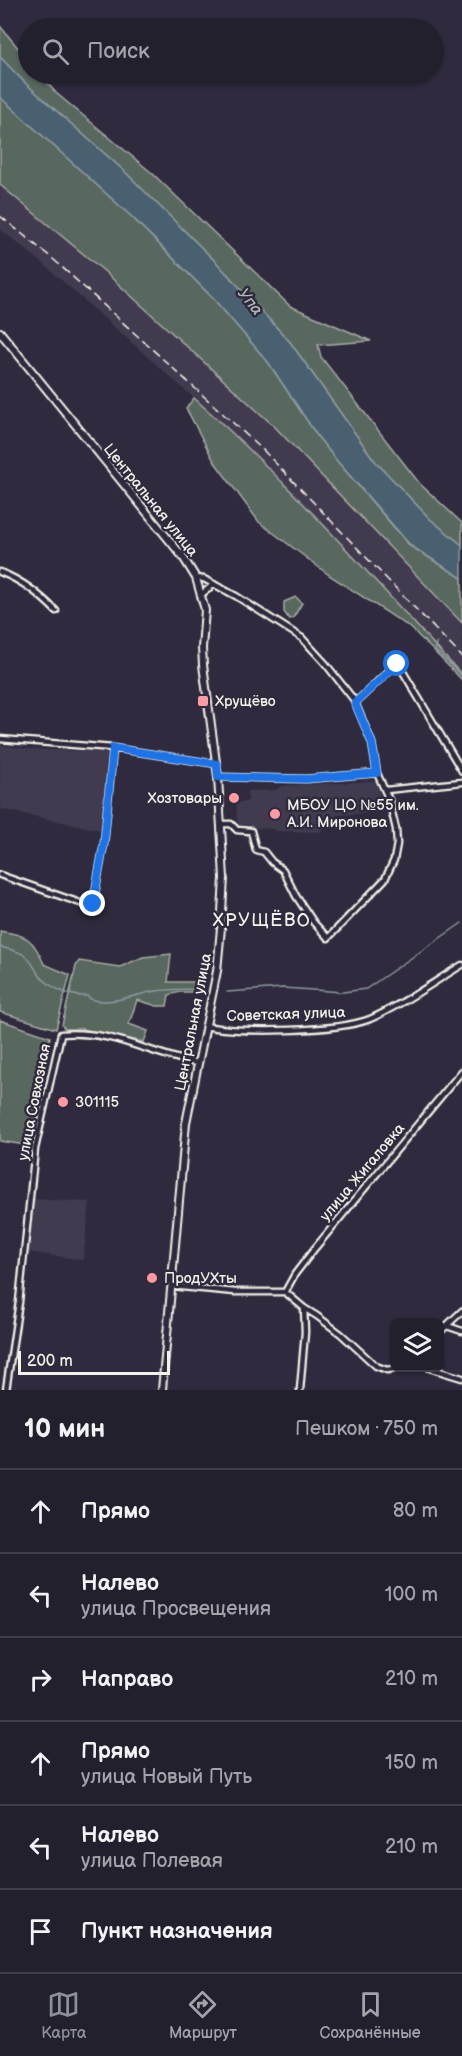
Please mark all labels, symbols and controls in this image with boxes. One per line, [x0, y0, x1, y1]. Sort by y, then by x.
search box [18, 18, 444, 84]
icon: search [39, 35, 72, 68]
text: Поиск [87, 38, 150, 65]
water label: Упа [233, 285, 266, 319]
street label: Центральная улица [99, 440, 202, 561]
route start [383, 650, 409, 676]
place label: Хрущёво [215, 692, 276, 711]
marker: Хрущёво [196, 694, 210, 708]
place label: Хозтовары [148, 789, 222, 808]
marker: Хозтовары [227, 791, 241, 805]
place label: МБОУ ЦО №55 им. А.И. Миронова [286, 796, 419, 832]
marker: МБОУ ЦО №55 им. А.И. Миронова [268, 807, 282, 821]
route end [79, 890, 105, 916]
district label: ХРУЩЁВО [213, 909, 311, 931]
street label: Центральная улица [171, 952, 216, 1093]
street label: Советская улица [226, 1003, 346, 1026]
street label: улица Совхозная [14, 1042, 55, 1162]
place label: 301115 [75, 1093, 119, 1112]
marker: 301115 [56, 1095, 70, 1109]
street label: улица Жигаловка [316, 1119, 409, 1225]
place label: ПродУХты [164, 1269, 237, 1288]
marker: ПродУХты [145, 1271, 159, 1285]
map controls [390, 1318, 444, 1372]
button: layers [390, 1318, 444, 1372]
scale bar [18, 1348, 170, 1376]
text: 200 m [27, 1352, 73, 1371]
text: 10 мин [24, 1414, 105, 1445]
text: Пешком · 750 m [295, 1417, 438, 1441]
icon: ahead [24, 1495, 57, 1528]
text: Прямо [81, 1498, 150, 1525]
text: 80 m [393, 1499, 438, 1523]
text: Налево [81, 1570, 159, 1597]
icon: left [24, 1579, 57, 1612]
text: 100 m [385, 1583, 438, 1607]
text: улица Просвещения [81, 1597, 271, 1621]
icon: right [24, 1663, 57, 1696]
text: Направо [81, 1666, 173, 1693]
text: 210 m [385, 1667, 438, 1691]
text: Прямо [81, 1738, 150, 1765]
icon: ahead [24, 1747, 57, 1780]
text: 150 m [385, 1751, 438, 1775]
text: улица Новый Путь [81, 1765, 252, 1789]
text: Налево [81, 1822, 159, 1849]
icon: left [24, 1831, 57, 1864]
text: 210 m [385, 1835, 438, 1859]
text: улица Полевая [81, 1849, 223, 1873]
icon: arrive [24, 1915, 57, 1948]
text: Пункт назначения [81, 1918, 273, 1945]
tab: Карта [41, 1988, 86, 2043]
tab: Маршрут [169, 1988, 237, 2043]
tab: Сохранённые [320, 1988, 421, 2043]

